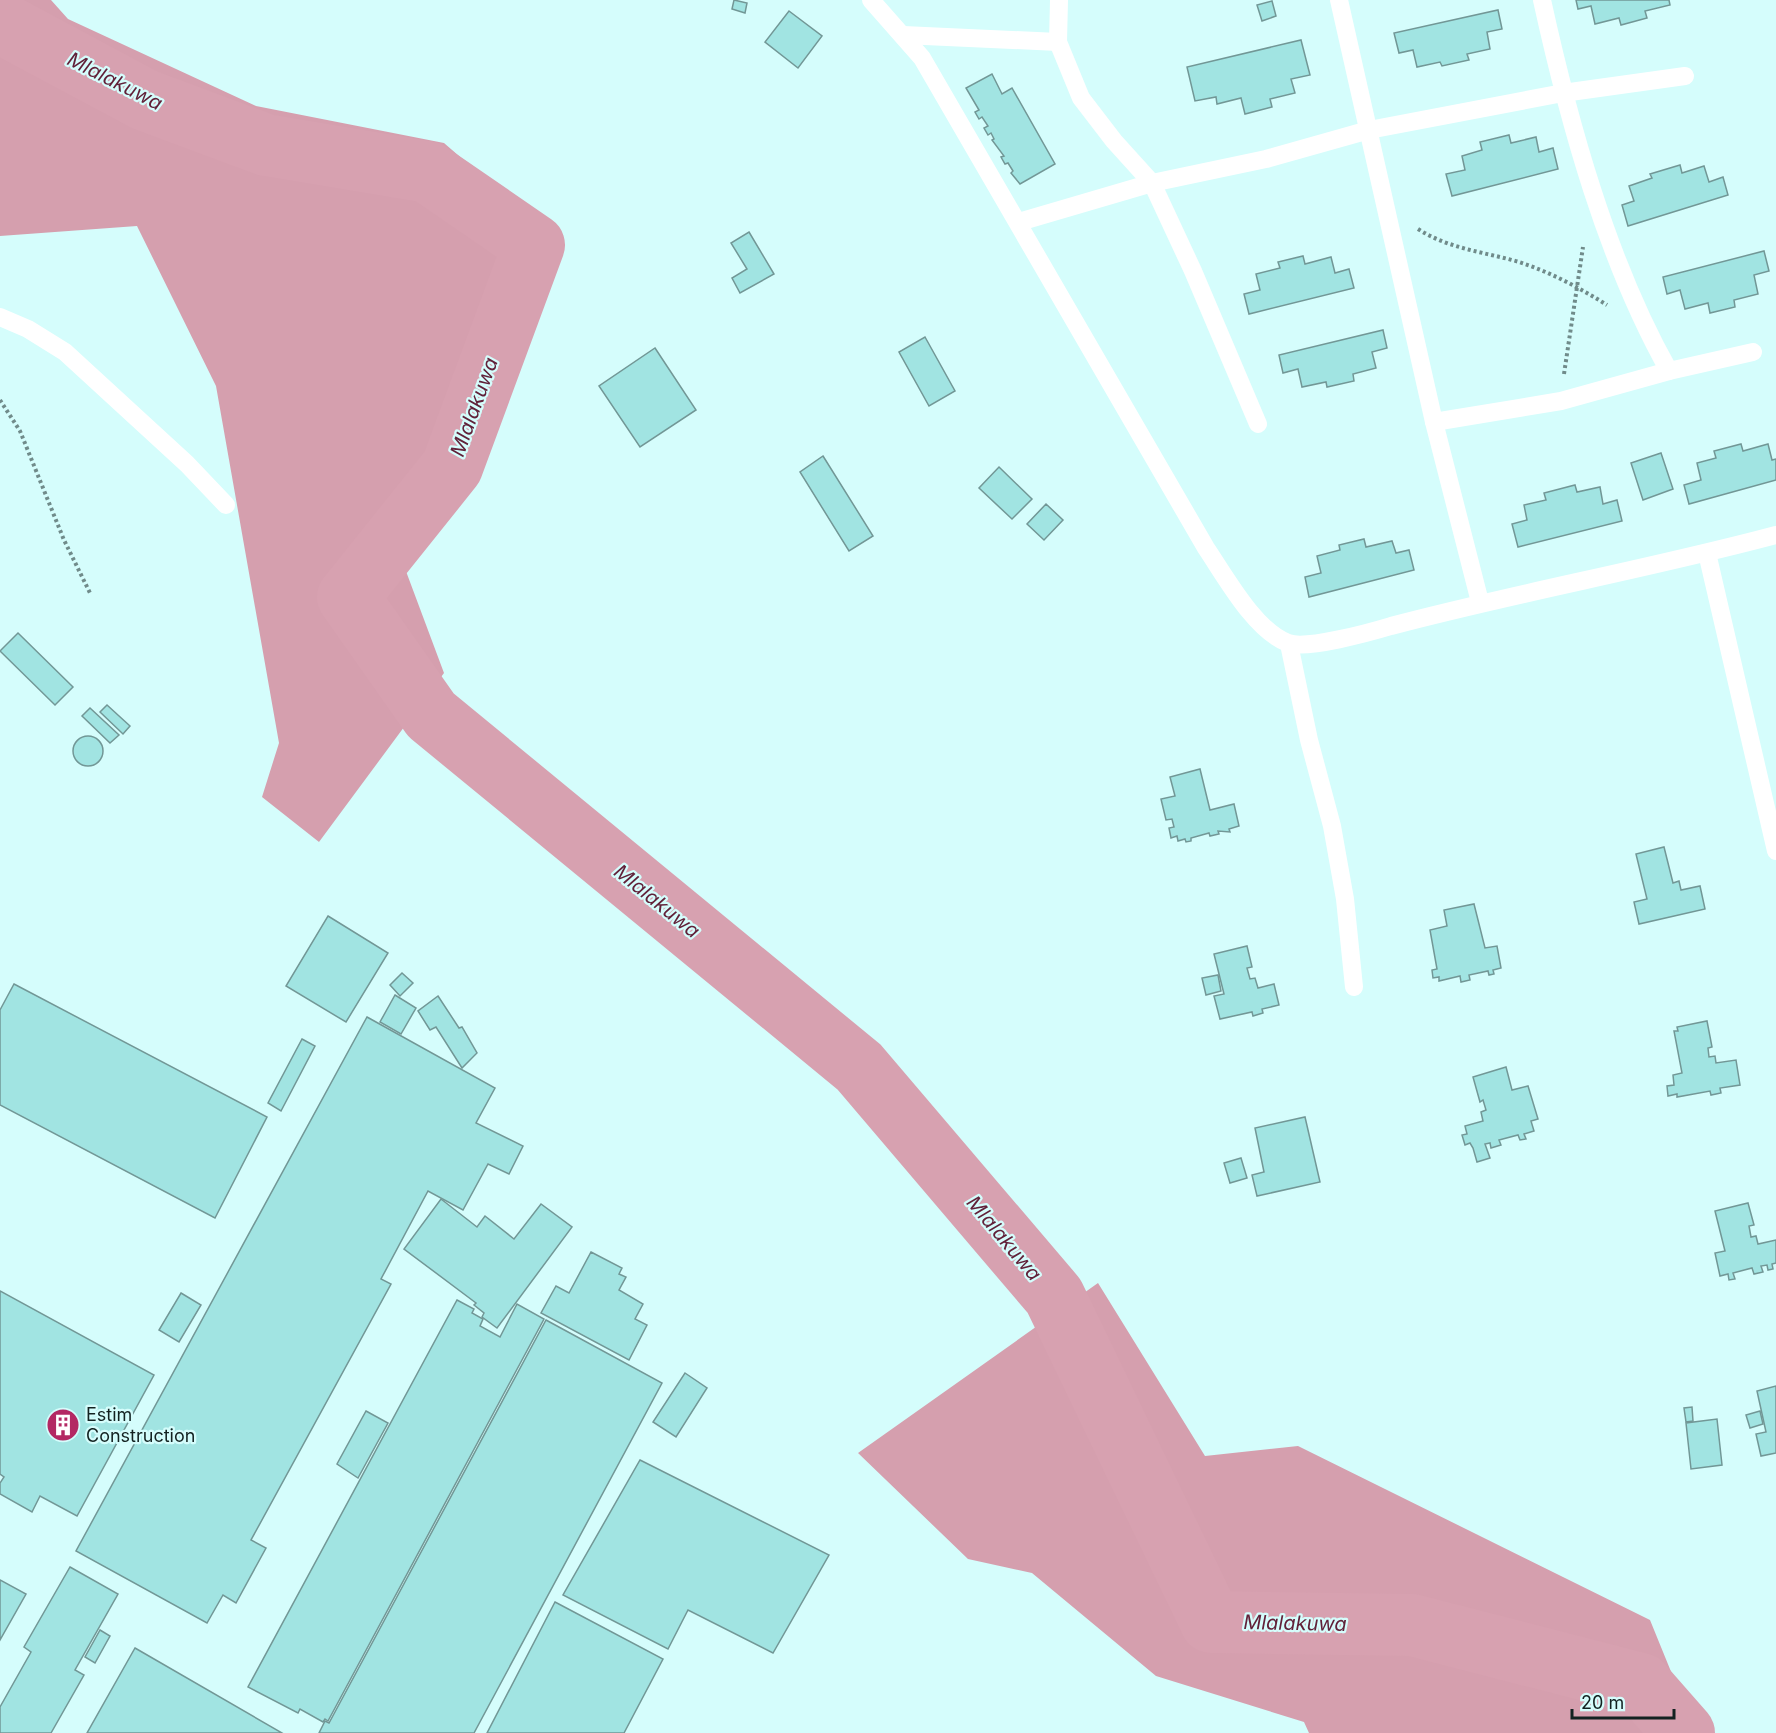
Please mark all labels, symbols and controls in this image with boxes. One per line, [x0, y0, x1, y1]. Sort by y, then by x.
water label: Mlalakuwa [63, 47, 167, 115]
water label: Mlalakuwa [445, 354, 503, 460]
water label: Mlalakuwa [609, 859, 705, 943]
water label: Mlalakuwa [962, 1191, 1046, 1285]
place label: Estim Construction [86, 1404, 195, 1446]
building icon: Estim Construction [45, 1407, 81, 1443]
water label: Mlalakuwa [1243, 1610, 1347, 1636]
scale bar [1572, 1682, 1674, 1720]
text: 20 m [1581, 1692, 1624, 1713]

